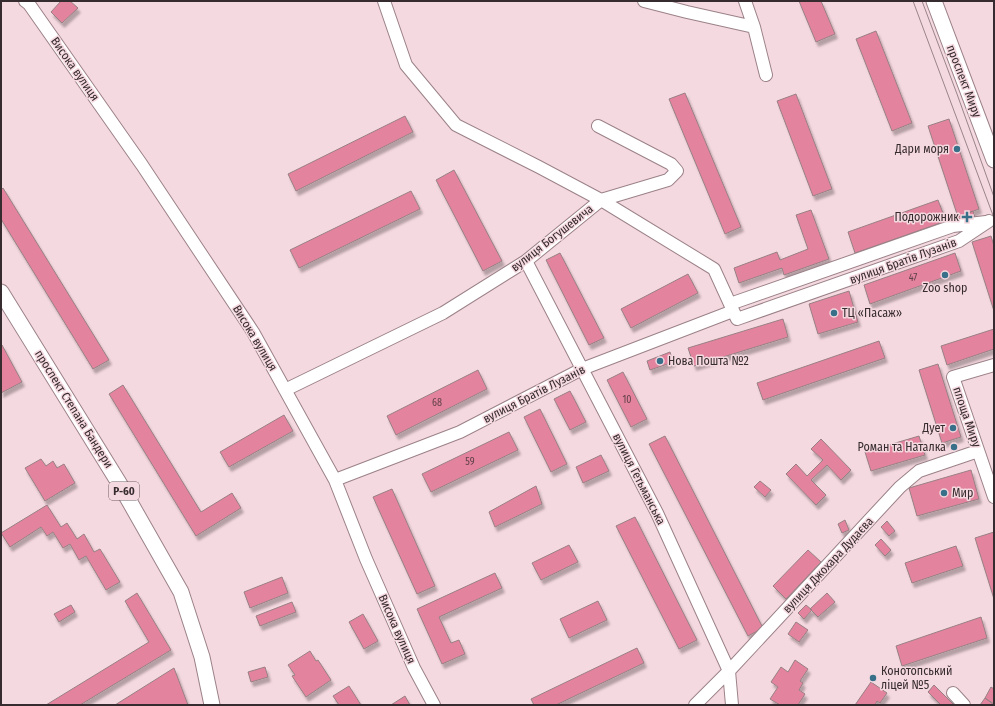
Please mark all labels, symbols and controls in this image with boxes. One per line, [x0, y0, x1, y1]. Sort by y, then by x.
street label: Висока вулиця [48, 35, 102, 103]
street label: проспект Миру [944, 43, 984, 120]
place label: Дари моря [894, 142, 949, 156]
marker: Дари моря [952, 144, 962, 154]
street label: вулиця Богушевича [508, 202, 596, 274]
place label: Подорожник [894, 210, 959, 224]
marker: Подорожник [962, 212, 972, 222]
street label: вулиця Братів Лузанів [848, 235, 958, 287]
marker: Zoo shop [940, 270, 950, 280]
house number: 47 [909, 272, 917, 284]
place label: Zoo shop [923, 281, 968, 295]
street label: Висока вулиця [230, 303, 280, 373]
place label: ТЦ «Пасаж» [842, 306, 902, 320]
marker: ТЦ «Пасаж» [829, 308, 839, 318]
street label: проспект Степана Бандери [32, 347, 116, 471]
place label: Нова Пошта №2 [668, 354, 749, 368]
marker: Нова Пошта №2 [655, 356, 665, 366]
street label: вулиця Братів Лузанів [481, 362, 587, 426]
street label: площа Миру [950, 385, 984, 450]
house number: 10 [622, 394, 632, 406]
house number: 68 [432, 397, 442, 409]
place label: Дует [922, 421, 945, 435]
marker: Дует [948, 423, 958, 433]
street label: вулиця Гетьманська [610, 431, 668, 527]
place label: Роман та Наталка [857, 440, 946, 454]
marker: Роман та Наталка [949, 442, 959, 452]
house number: 59 [465, 456, 475, 468]
road number: Р-60 [109, 482, 139, 500]
place label: Мир [952, 486, 973, 500]
marker: Мир [939, 488, 949, 498]
street label: вулиця Джохара Дудаєва [780, 514, 876, 616]
street label: Висока вулиця [375, 592, 419, 666]
place label: Конотопський ліцей №5 [881, 664, 952, 692]
marker: Конотопський ліцей №5 [868, 673, 878, 683]

